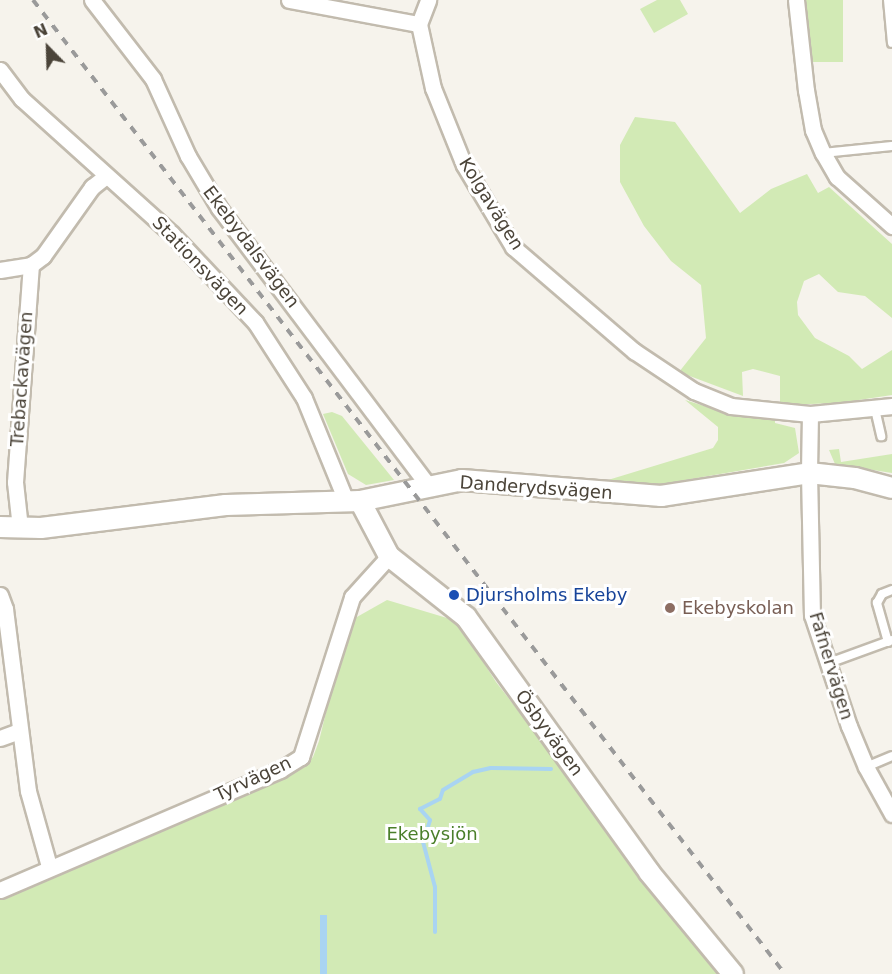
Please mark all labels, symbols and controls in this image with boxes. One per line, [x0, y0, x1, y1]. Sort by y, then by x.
north arrow [18, 18, 78, 78]
text: N [31, 20, 51, 42]
street label: Kolgavägen [454, 154, 528, 254]
street label: Ekebydalsvägen [198, 182, 304, 312]
street label: Stationsvägen [147, 212, 253, 320]
street label: Trebackavägen [6, 311, 38, 447]
street label: Danderydsvägen [459, 472, 613, 504]
place label: Djursholms Ekeby [466, 584, 627, 606]
marker: Djursholms Ekeby [447, 588, 461, 602]
place label: Ekebyskolan [682, 597, 794, 619]
marker: Ekebyskolan [663, 601, 677, 615]
street label: Fafnervägen [804, 610, 858, 722]
street label: Ösbyvägen [511, 686, 587, 780]
street label: Tyrvägen [211, 752, 295, 806]
park label: Ekebysjön [386, 823, 478, 845]

